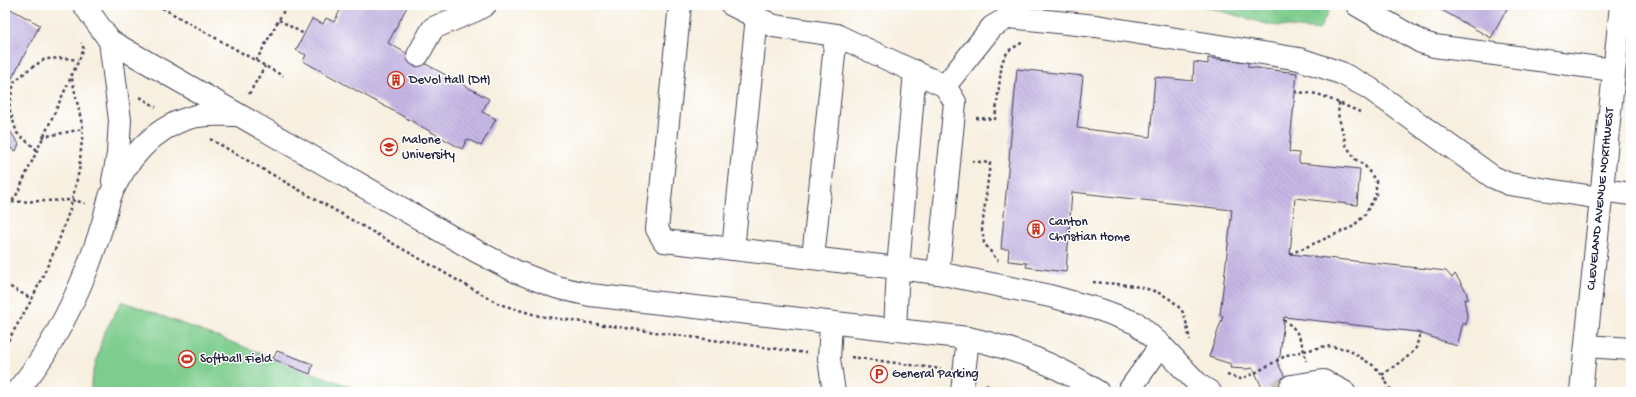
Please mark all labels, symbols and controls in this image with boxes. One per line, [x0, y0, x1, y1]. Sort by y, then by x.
building icon: DeVol Hall (DH) [386, 70, 406, 90]
place label: DeVol Hall (DH) [408, 73, 491, 88]
street label: CLEVELAND AVENUE NORTHWEST [1584, 106, 1618, 291]
place label: Malone University [402, 133, 455, 163]
school or university icon: Malone University [379, 137, 399, 157]
place label: Canton Christian Home [1049, 215, 1130, 245]
building icon: Canton Christian Home [1026, 219, 1046, 239]
sports icon: Softball Field [177, 349, 197, 369]
place label: Softball Field [200, 352, 273, 367]
parking icon: General Parking [869, 364, 889, 384]
place label: General Parking [892, 367, 979, 382]

